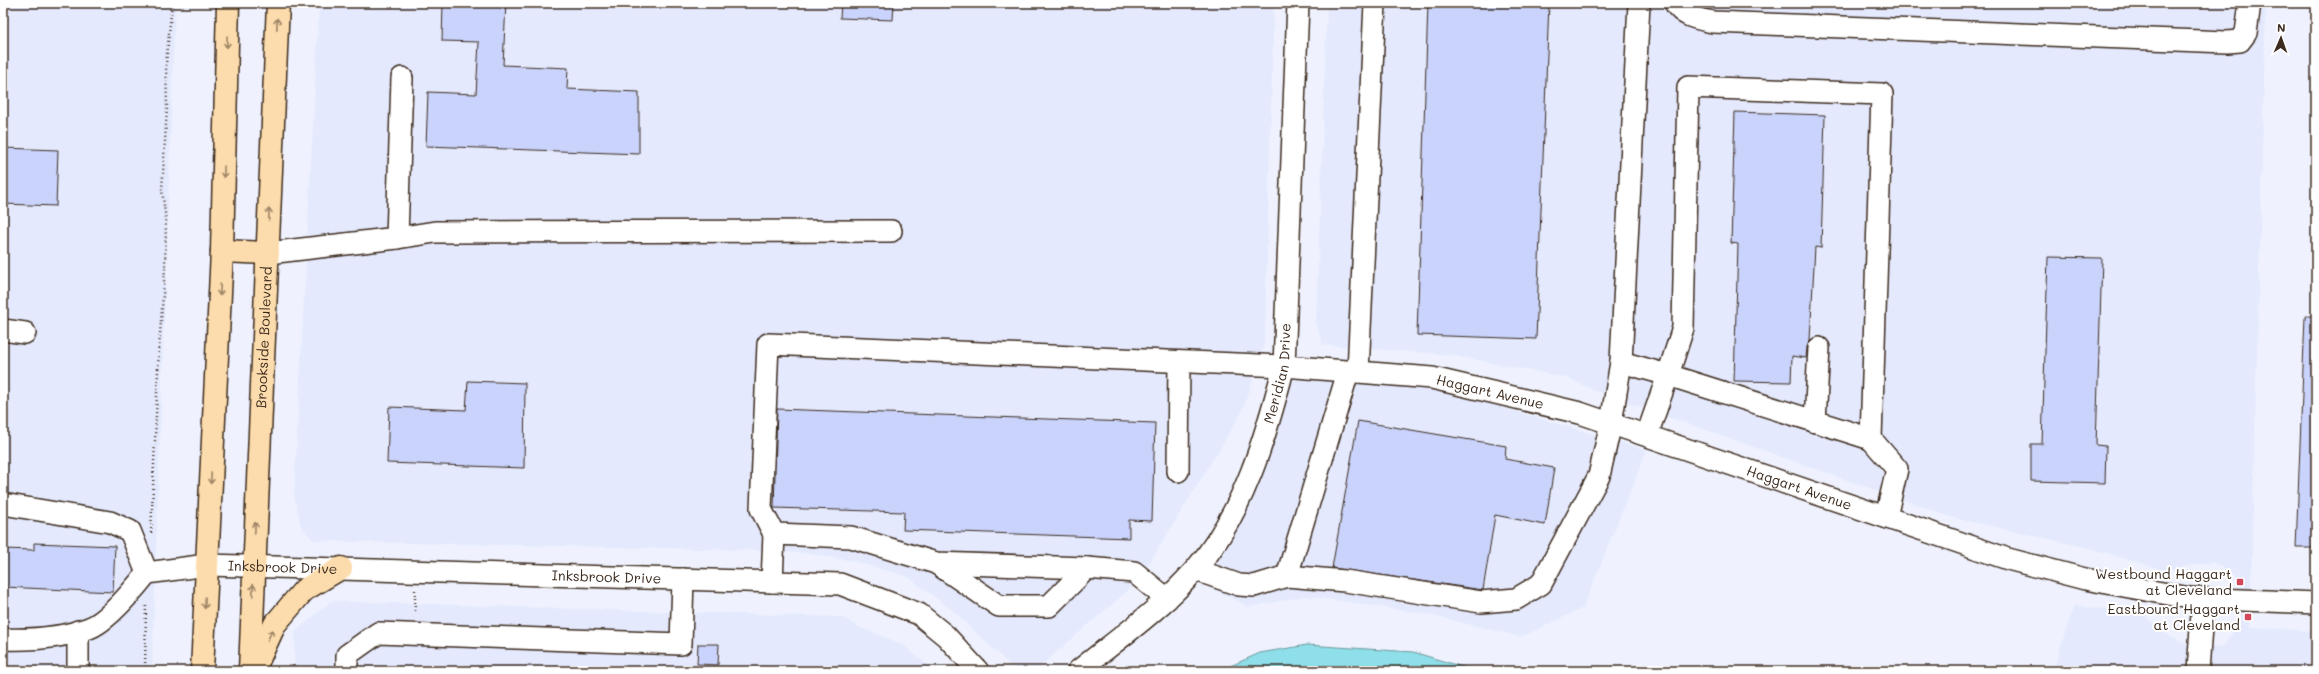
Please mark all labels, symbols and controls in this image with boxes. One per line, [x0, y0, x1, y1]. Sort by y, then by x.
one-way arrow [273, 18, 281, 31]
north arrow [2261, 18, 2301, 58]
text: N [2277, 20, 2286, 35]
one-way arrow [223, 35, 231, 48]
one-way arrow [220, 165, 227, 178]
one-way arrow [266, 208, 273, 221]
street label: Brookside Boulevard [251, 266, 276, 409]
one-way arrow [216, 283, 223, 296]
street label: Meridian Drive [1259, 323, 1295, 426]
street label: Haggart Avenue [1435, 369, 1546, 413]
street label: Haggart Avenue [1744, 461, 1854, 514]
one-way arrow [207, 471, 215, 484]
one-way arrow [251, 522, 259, 535]
street label: Inksbrook Drive [228, 556, 338, 578]
place label: Westbound Haggart at Cleveland [2095, 564, 2232, 599]
street label: Inksbrook Drive [551, 565, 662, 588]
marker: Westbound Haggart at Cleveland [2235, 577, 2245, 587]
one-way arrow [249, 584, 256, 597]
one-way arrow [202, 596, 209, 609]
place label: Eastbound Haggart at Cleveland [2107, 599, 2240, 634]
marker: Eastbound Haggart at Cleveland [2243, 612, 2253, 622]
one-way arrow [266, 630, 274, 642]

